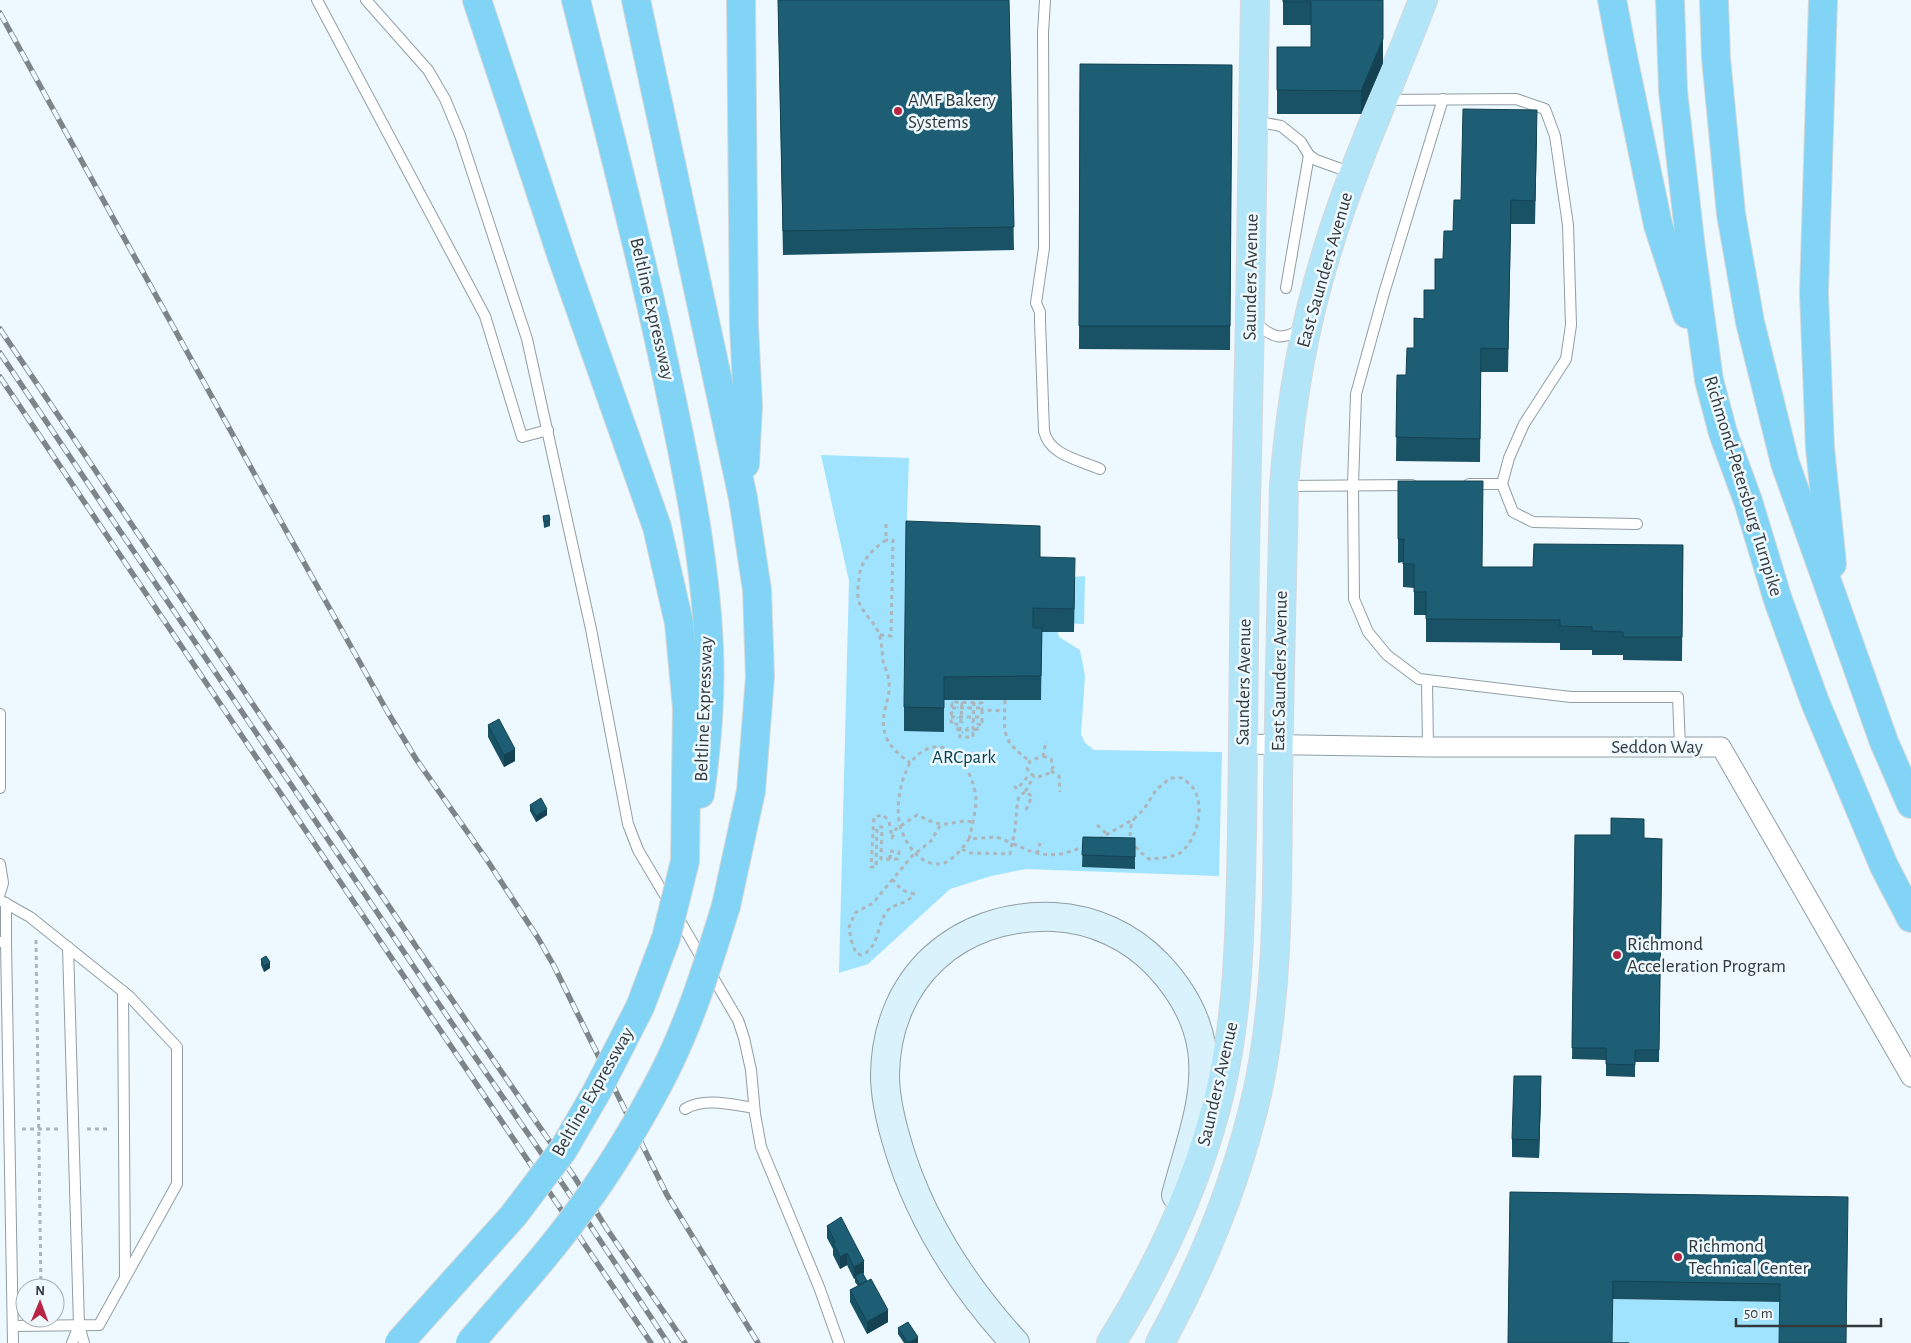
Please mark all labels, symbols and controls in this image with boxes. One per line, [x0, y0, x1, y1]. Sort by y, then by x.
place label: AMF Bakery Systems [908, 91, 996, 132]
marker: AMF Bakery Systems [892, 105, 904, 117]
street label: East Saunders Avenue [1294, 190, 1356, 350]
street label: Saunders Avenue [1240, 213, 1262, 341]
street label: Beltline Expressway [626, 236, 678, 382]
street label: Richmond-Petersburg Turnpike [1700, 373, 1786, 599]
street label: East Saunders Avenue [1269, 590, 1291, 752]
street label: Saunders Avenue [1233, 618, 1255, 746]
street label: Beltline Expressway [692, 636, 716, 782]
street label: Seddon Way [1611, 738, 1703, 757]
park label: ARCpark [932, 748, 996, 767]
place label: Richmond Acceleration Program [1627, 935, 1786, 976]
marker: Richmond Acceleration Program [1611, 949, 1623, 961]
street label: Saunders Avenue [1194, 1020, 1242, 1148]
street label: Beltline Expressway [548, 1024, 638, 1160]
place label: Richmond Technical Center [1688, 1237, 1809, 1278]
marker: Richmond Technical Center [1672, 1251, 1684, 1263]
north arrow [15, 1278, 65, 1328]
text: N [35, 1284, 45, 1298]
scale bar [1736, 1296, 1881, 1328]
text: 50 m [1744, 1306, 1773, 1321]

